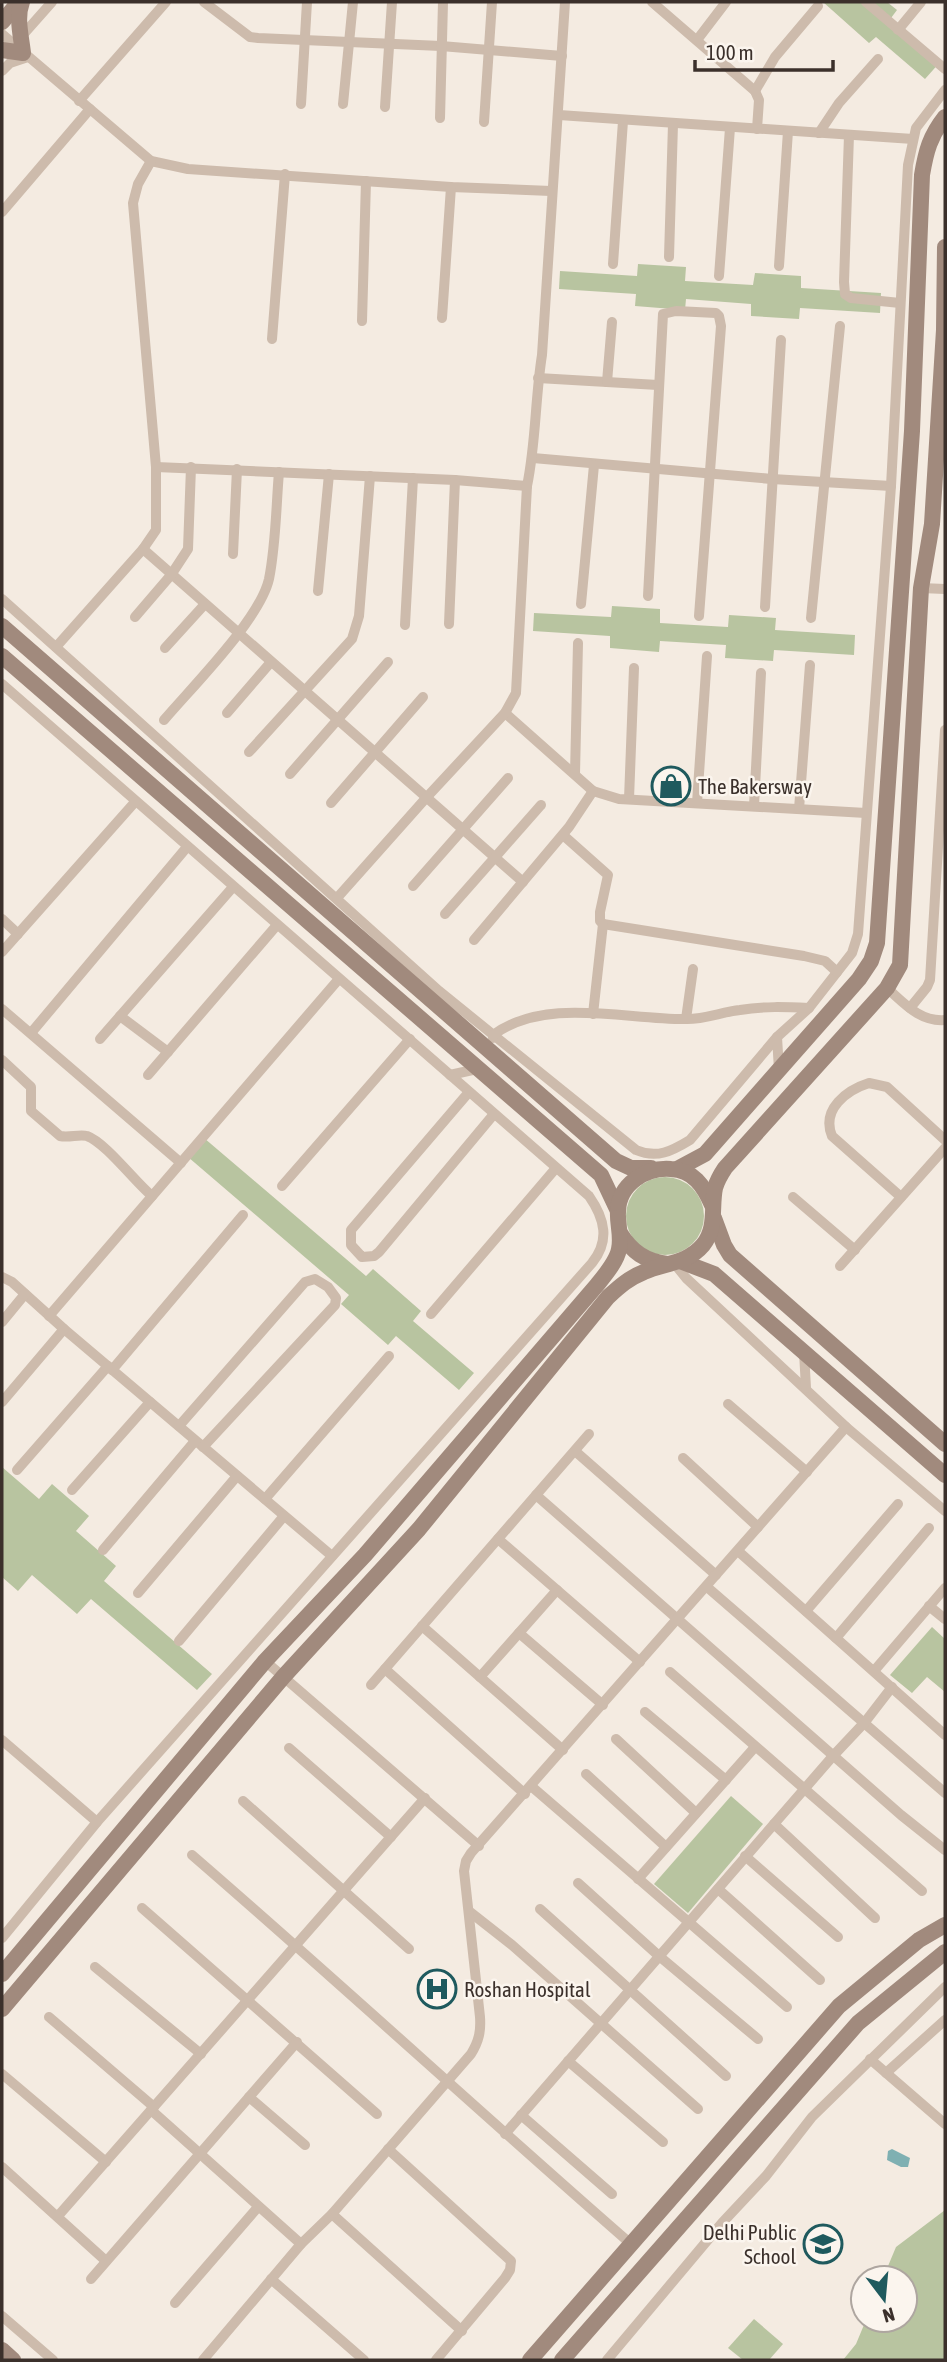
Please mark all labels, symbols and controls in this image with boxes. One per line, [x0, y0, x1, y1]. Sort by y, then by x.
scale bar [695, 28, 833, 72]
text: 100 m [706, 40, 754, 64]
shop icon: The Bakersway [650, 765, 692, 807]
place label: The Bakersway [698, 774, 812, 798]
hospital icon: Roshan Hospital [416, 1968, 458, 2010]
place label: Roshan Hospital [464, 1977, 591, 2001]
place label: Delhi Public School [703, 2220, 796, 2268]
school or university icon: Delhi Public School [802, 2223, 844, 2265]
north arrow [849, 2264, 919, 2334]
text: N [880, 2303, 897, 2327]

